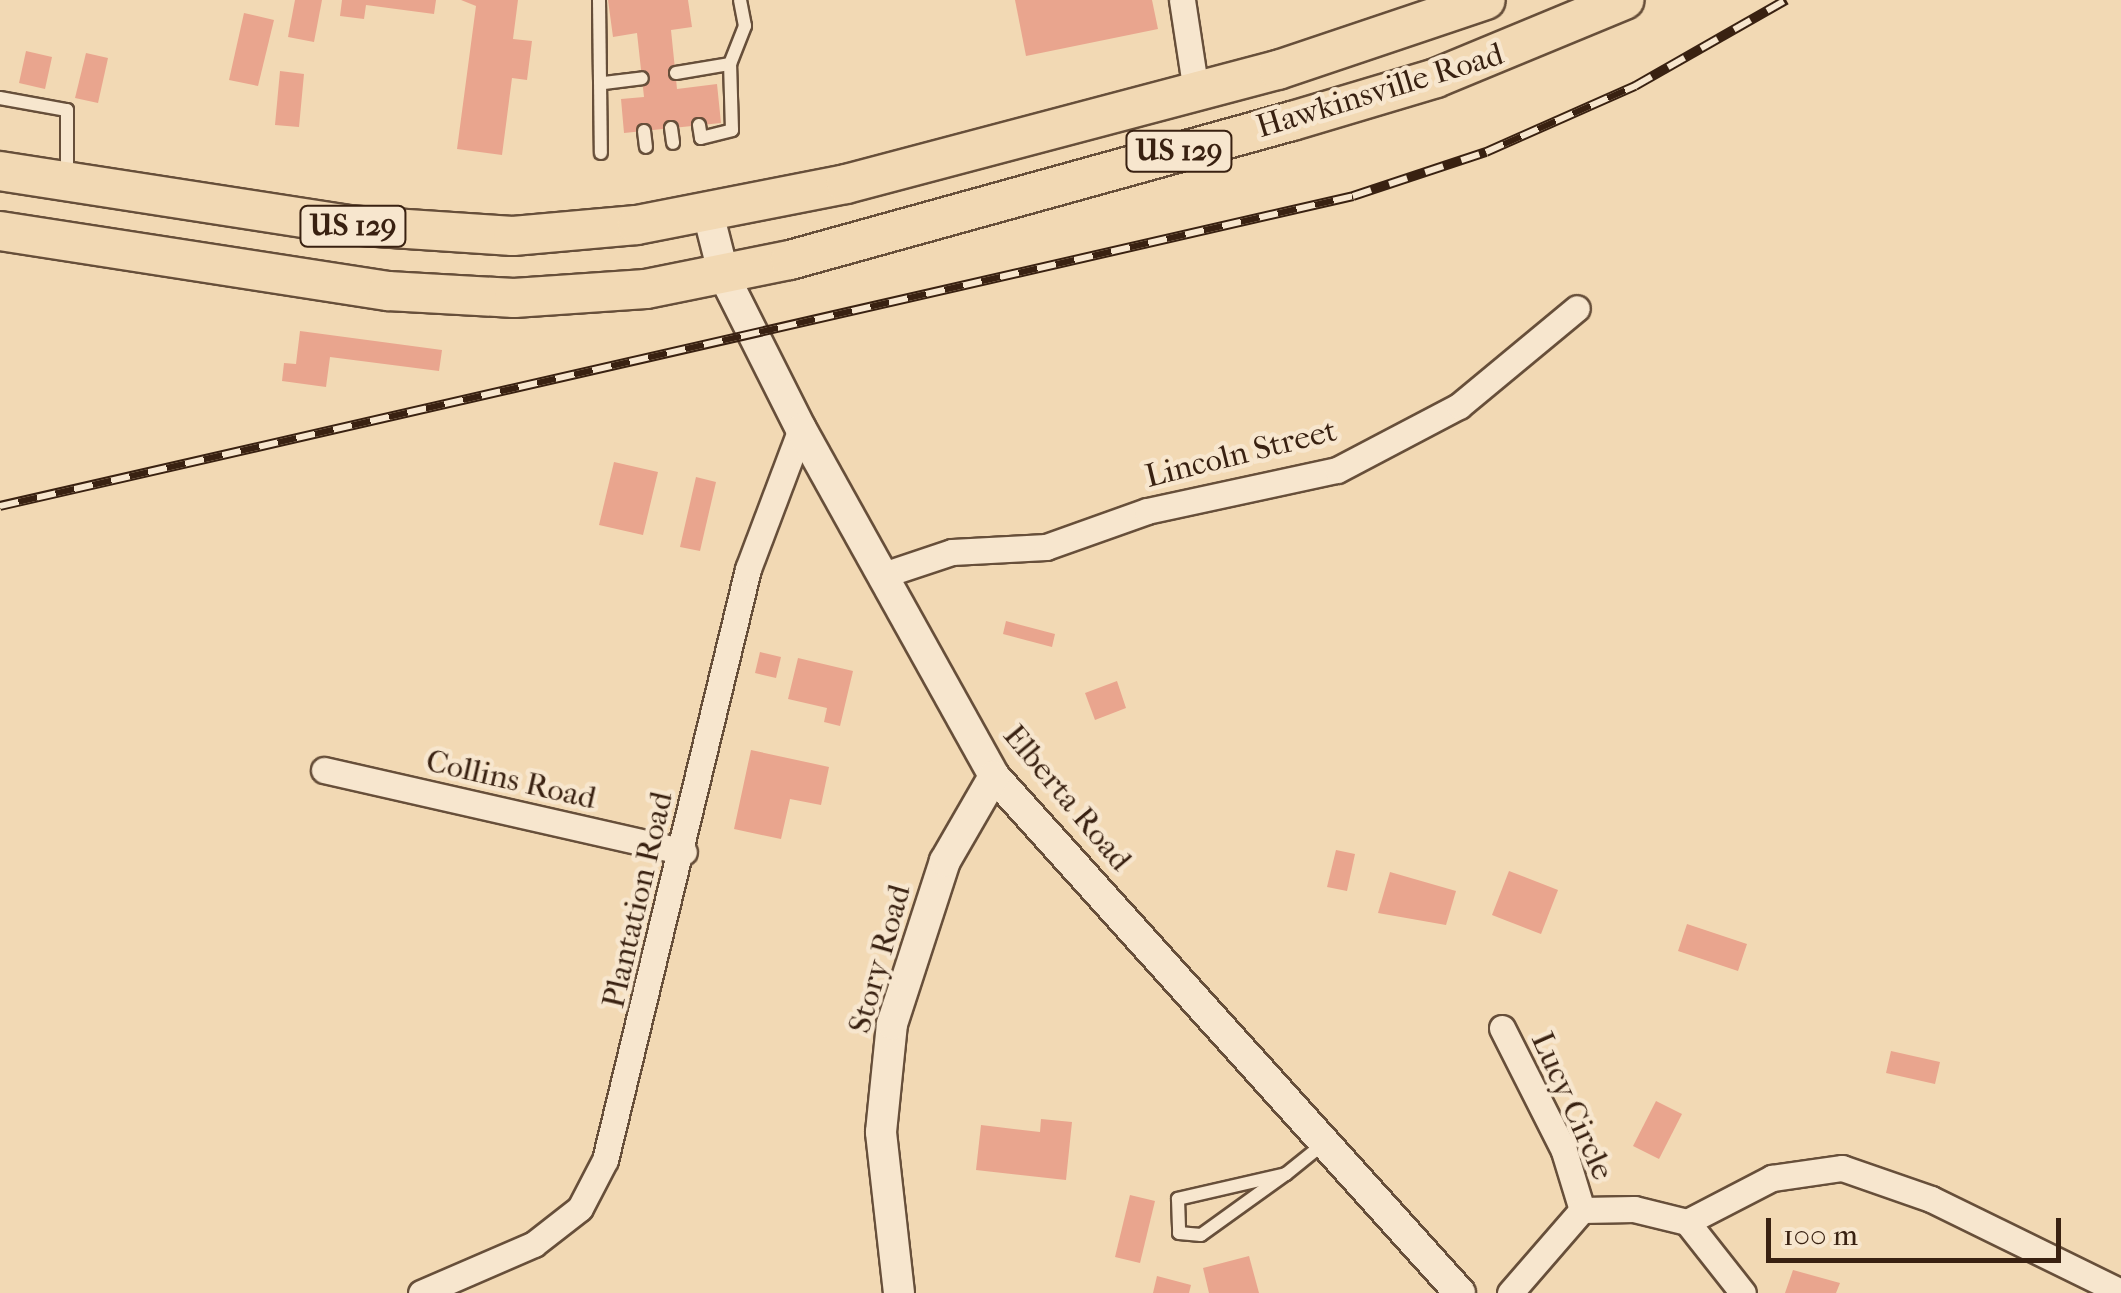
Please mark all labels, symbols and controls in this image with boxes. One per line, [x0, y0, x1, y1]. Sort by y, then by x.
street label: Hawkinsville Road [1252, 35, 1508, 147]
road number: US 129 [1124, 126, 1234, 176]
road number: US 129 [298, 201, 408, 251]
street label: Lincoln Street [1141, 412, 1341, 496]
street label: Elberta Road [995, 717, 1139, 879]
street label: Collins Road [422, 742, 600, 818]
street label: Plantation Road [594, 788, 682, 1012]
street label: Story Road [841, 880, 919, 1038]
street label: Lucy Circle [1522, 1026, 1622, 1186]
scale bar [1771, 1198, 2066, 1260]
text: 100 m [1783, 1218, 1858, 1253]

